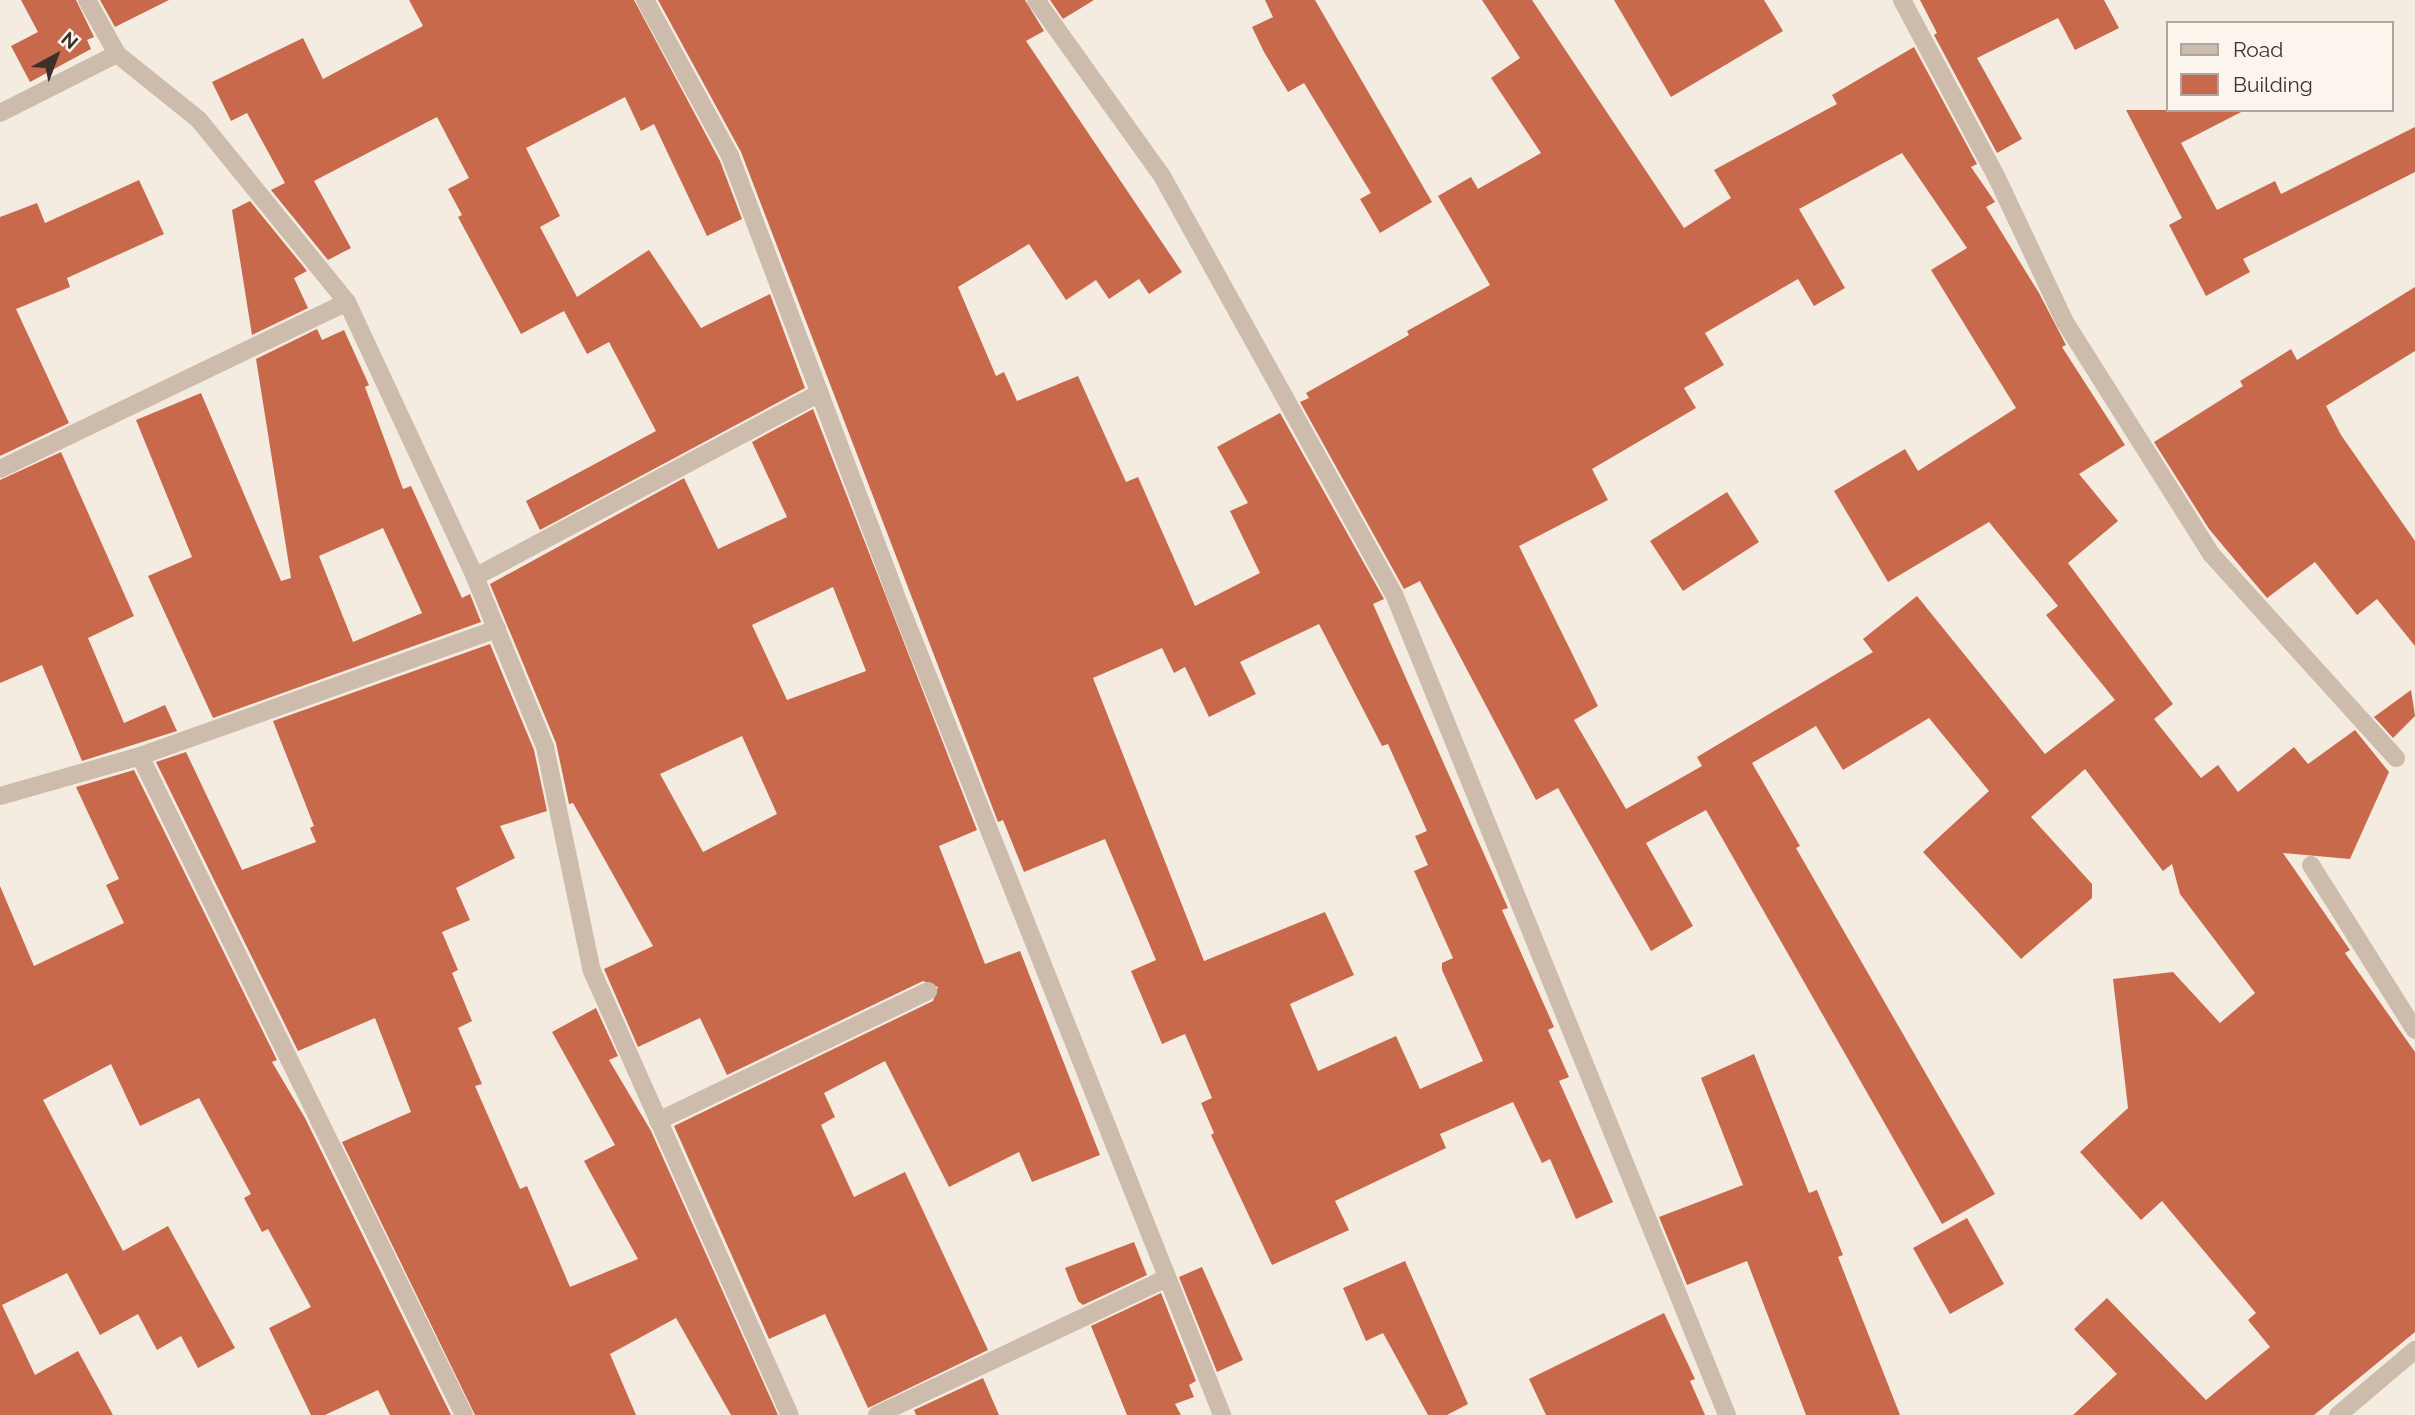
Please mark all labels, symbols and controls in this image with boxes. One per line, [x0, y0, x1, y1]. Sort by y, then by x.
north arrow [21, 21, 91, 91]
legend [2166, 21, 2394, 112]
text: N [57, 27, 82, 53]
text: Road [2233, 37, 2283, 62]
text: Building [2233, 72, 2313, 97]

